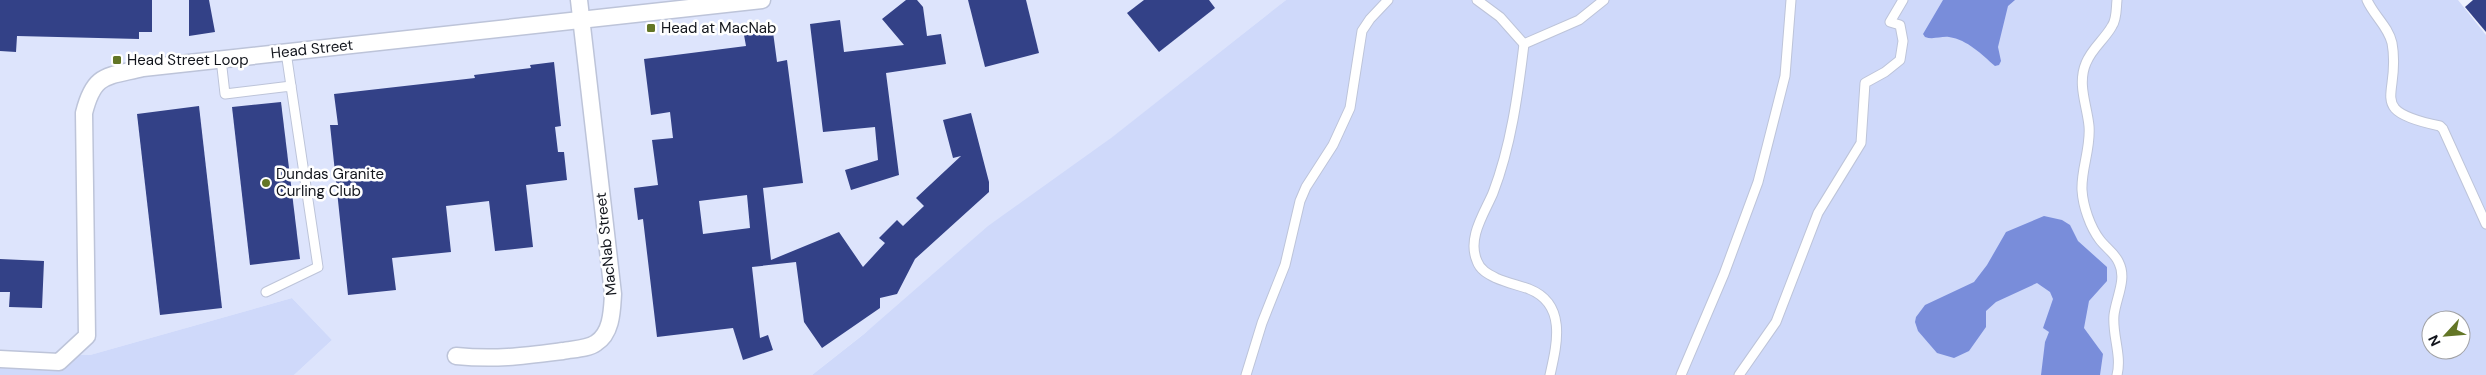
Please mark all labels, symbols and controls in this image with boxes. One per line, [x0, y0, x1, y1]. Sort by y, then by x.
place label: Head at MacNab [661, 18, 776, 38]
marker: Head at MacNab [645, 22, 657, 34]
street label: Head Street [270, 35, 354, 63]
place label: Head Street Loop [127, 50, 249, 70]
marker: Head Street Loop [111, 54, 123, 66]
place label: Dundas Granite Curling Club [276, 164, 384, 201]
marker: Dundas Granite Curling Club [260, 177, 272, 189]
street label: MacNab Street [591, 191, 621, 297]
north arrow [2421, 310, 2471, 360]
text: N [2424, 332, 2445, 349]

